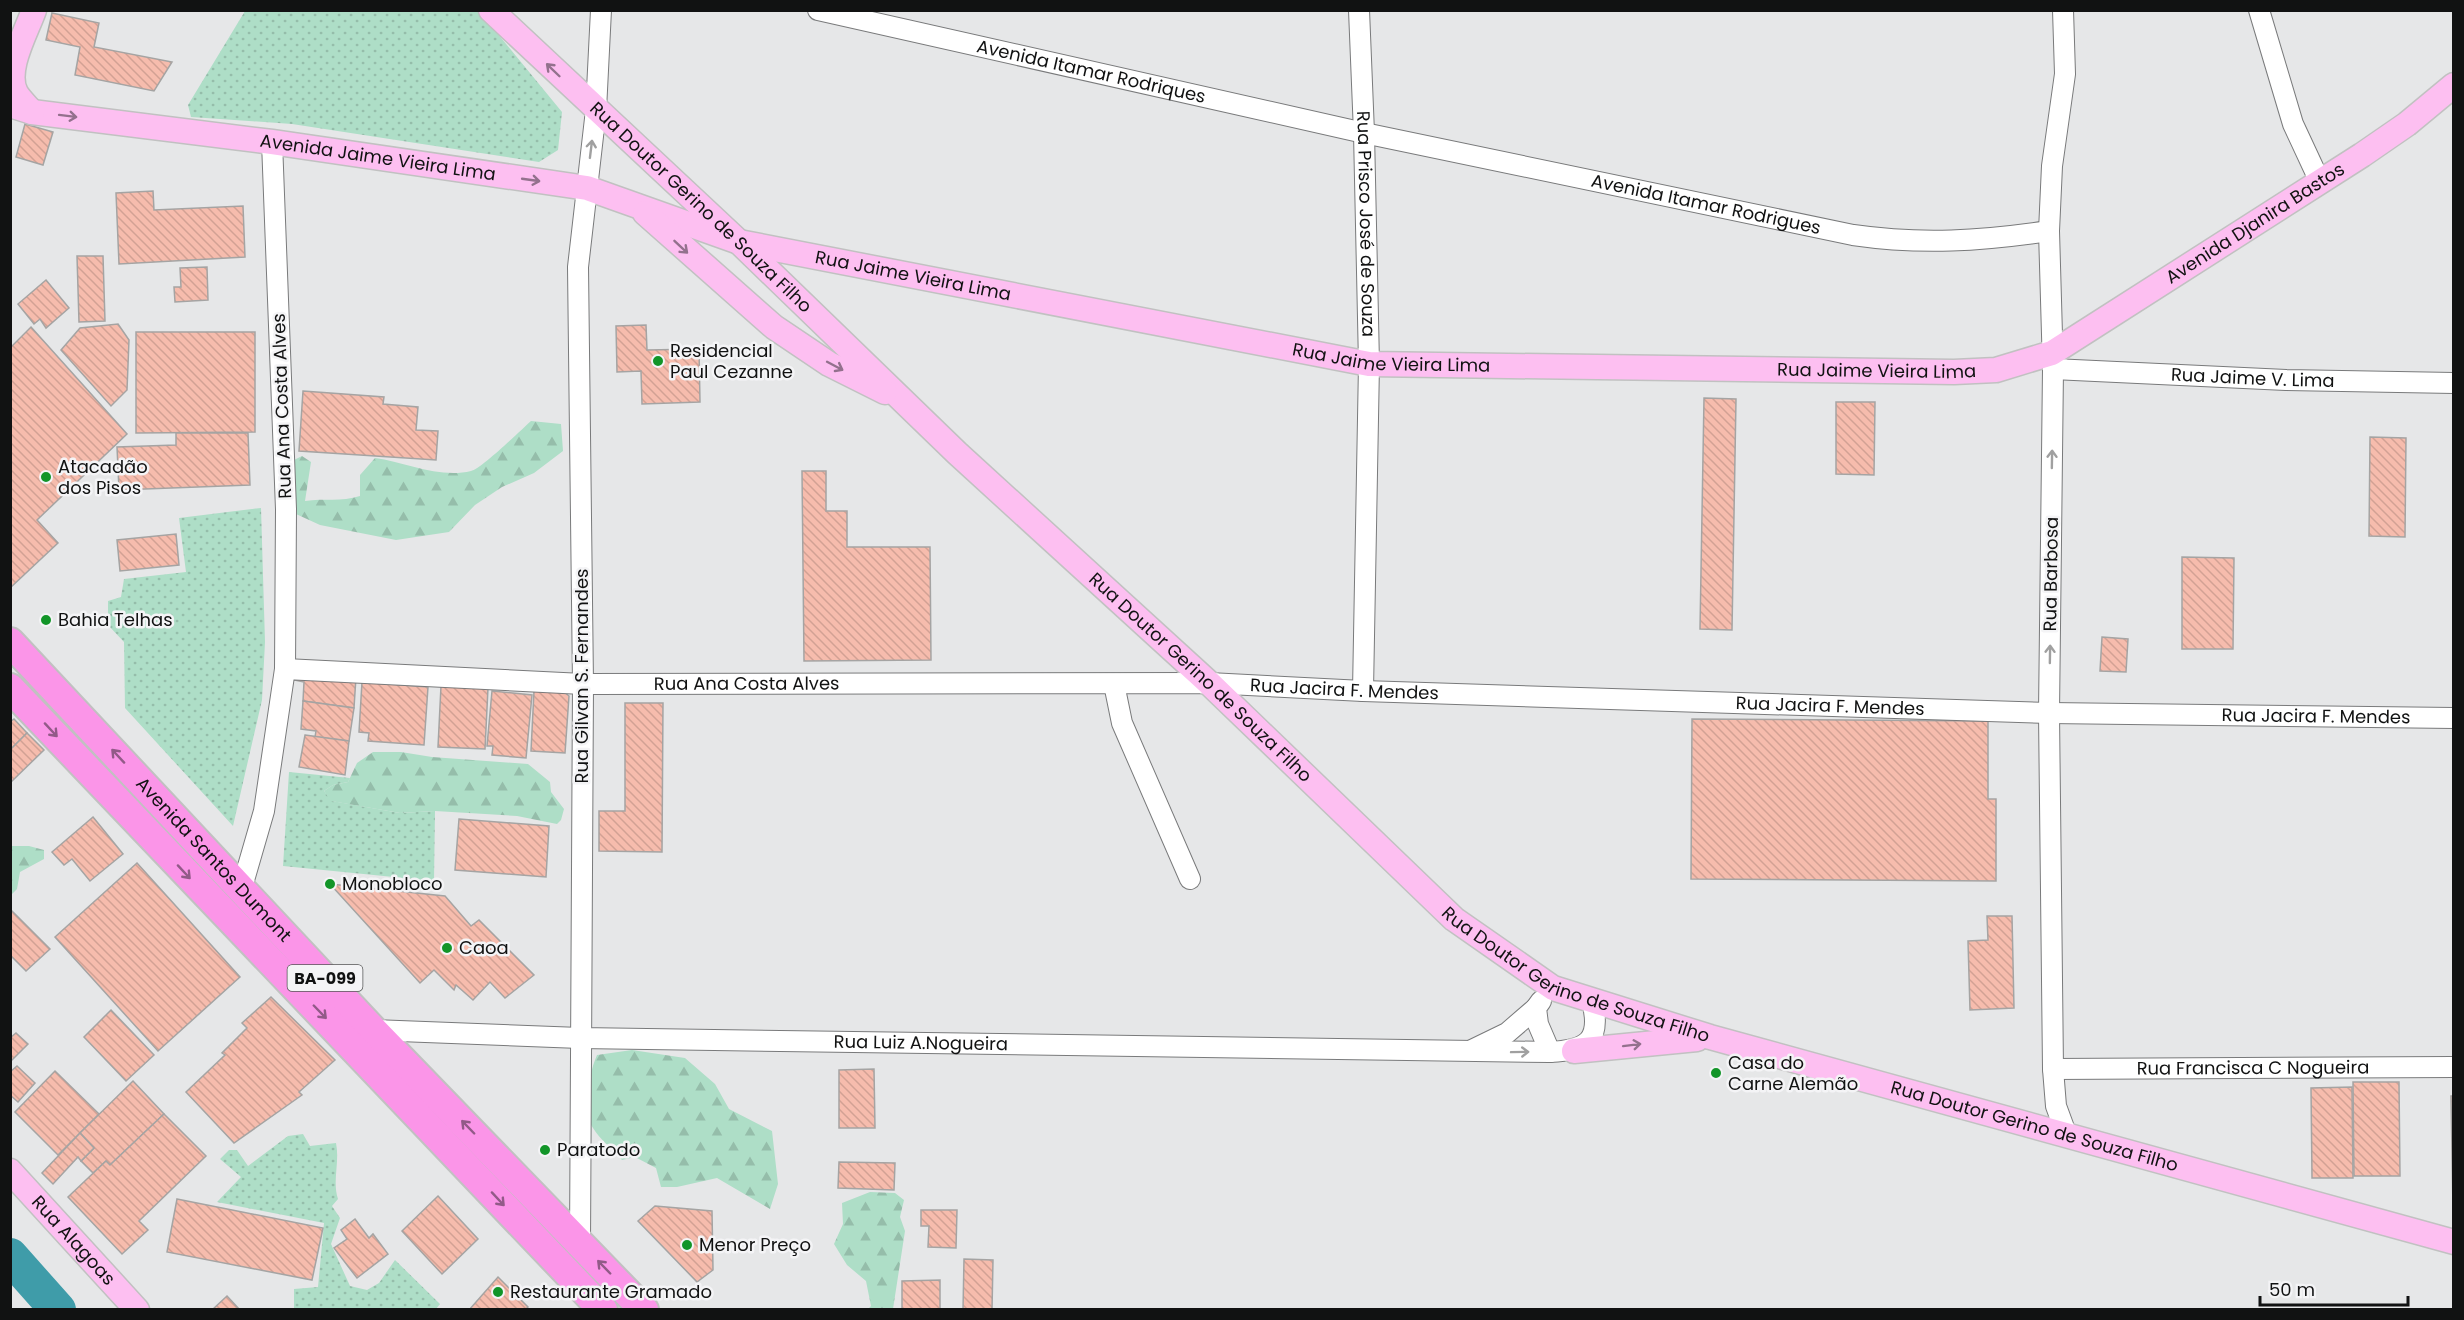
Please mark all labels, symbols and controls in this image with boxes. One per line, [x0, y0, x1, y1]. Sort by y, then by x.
street label: Avenida Itamar Rodriques [974, 33, 1208, 109]
one-way arrow [546, 62, 561, 77]
street label: Rua Doutor Gerino de Souza Filho [585, 96, 818, 318]
street label: Rua Prisco José de Souza [1351, 110, 1381, 337]
one-way arrow [57, 111, 77, 122]
street label: Avenida Jaime Vieira Lima [259, 128, 498, 187]
one-way arrow [586, 139, 597, 159]
street label: Avenida Djanira Bastos [2161, 156, 2349, 289]
street label: Avenida Itamar Rodrigues [1589, 168, 1823, 240]
one-way arrow [521, 175, 541, 186]
one-way arrow [674, 240, 689, 254]
street label: Rua Jaime Vieira Lima [813, 244, 1013, 306]
street label: Rua Ana Costa Alves [266, 313, 297, 499]
street label: Rua Jaime Vieira Lima [1290, 336, 1490, 378]
place label: Residencial Paul Cezanne [670, 338, 793, 384]
marker: Residencial Paul Cezanne [651, 354, 665, 368]
street label: Rua Jaime Vieira Lima [1777, 357, 1977, 384]
one-way arrow [825, 361, 843, 372]
street label: Rua Jaime V. Lima [2170, 362, 2335, 393]
one-way arrow [2046, 450, 2058, 470]
place label: Atacadão dos Pisos [58, 454, 148, 500]
marker: Atacadão dos Pisos [39, 470, 53, 484]
street label: Rua Barbosa [2037, 516, 2064, 632]
street label: Rua Doutor Gerino de Souza Filho [1084, 566, 1318, 788]
street label: Rua Gilvan S. Fernandes [569, 569, 594, 783]
place label: Bahia Telhas [58, 607, 173, 632]
marker: Bahia Telhas [39, 613, 53, 627]
one-way arrow [2044, 645, 2056, 665]
street label: Rua Ana Costa Alves [654, 671, 840, 696]
street label: Rua Jacira F. Mendes [1249, 672, 1439, 705]
street label: Rua Jacira F. Mendes [1735, 690, 1925, 721]
street label: Rua Jacira F. Mendes [2221, 702, 2411, 729]
one-way arrow [43, 723, 58, 738]
one-way arrow [112, 749, 126, 764]
street label: Avenida Santos Dumont [131, 771, 297, 947]
one-way arrow [177, 865, 192, 880]
place label: Monobloco [342, 871, 443, 896]
marker: Monobloco [323, 877, 337, 891]
street label: Rua Doutor Gerino de Souza Filho [1436, 901, 1713, 1048]
place label: Caoa [459, 935, 509, 960]
marker: Caoa [440, 941, 454, 955]
road number: BA-099 [288, 965, 362, 991]
one-way arrow [313, 1005, 328, 1020]
street label: Rua Luiz A.Nogueira [833, 1029, 1008, 1056]
one-way arrow [1622, 1039, 1642, 1050]
one-way arrow [1510, 1046, 1530, 1058]
place label: Casa do Carne Alemão [1728, 1050, 1858, 1096]
street label: Rua Francisca C Nogueira [2137, 1054, 2369, 1081]
marker: Casa do Carne Alemão [1709, 1066, 1723, 1080]
street label: Rua Doutor Gerino de Souza Filho [1888, 1074, 2181, 1177]
one-way arrow [460, 1120, 475, 1135]
place label: Paratodo [557, 1137, 640, 1162]
marker: Paratodo [538, 1143, 552, 1157]
street label: Rua Alagoas [26, 1190, 121, 1290]
one-way arrow [491, 1191, 506, 1206]
place label: Menor Preço [699, 1232, 811, 1257]
marker: Menor Preço [680, 1238, 694, 1252]
one-way arrow [596, 1260, 611, 1275]
scale bar [2260, 1269, 2408, 1307]
text: 50 m [2269, 1277, 2315, 1302]
place label: Restaurante Gramado [510, 1279, 712, 1304]
marker: Restaurante Gramado [491, 1285, 505, 1299]

